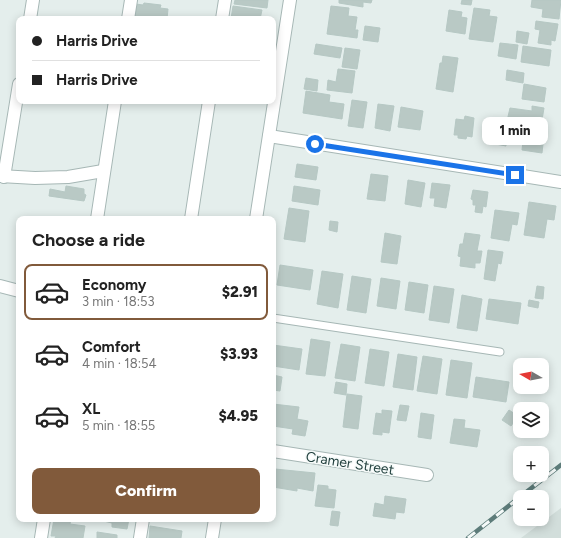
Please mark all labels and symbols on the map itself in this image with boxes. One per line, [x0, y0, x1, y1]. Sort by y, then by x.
callout: 1 min [482, 117, 548, 145]
route start [306, 135, 324, 153]
route end [506, 166, 524, 184]
north arrow [513, 358, 549, 394]
street label: Cramer Street [305, 448, 395, 479]

